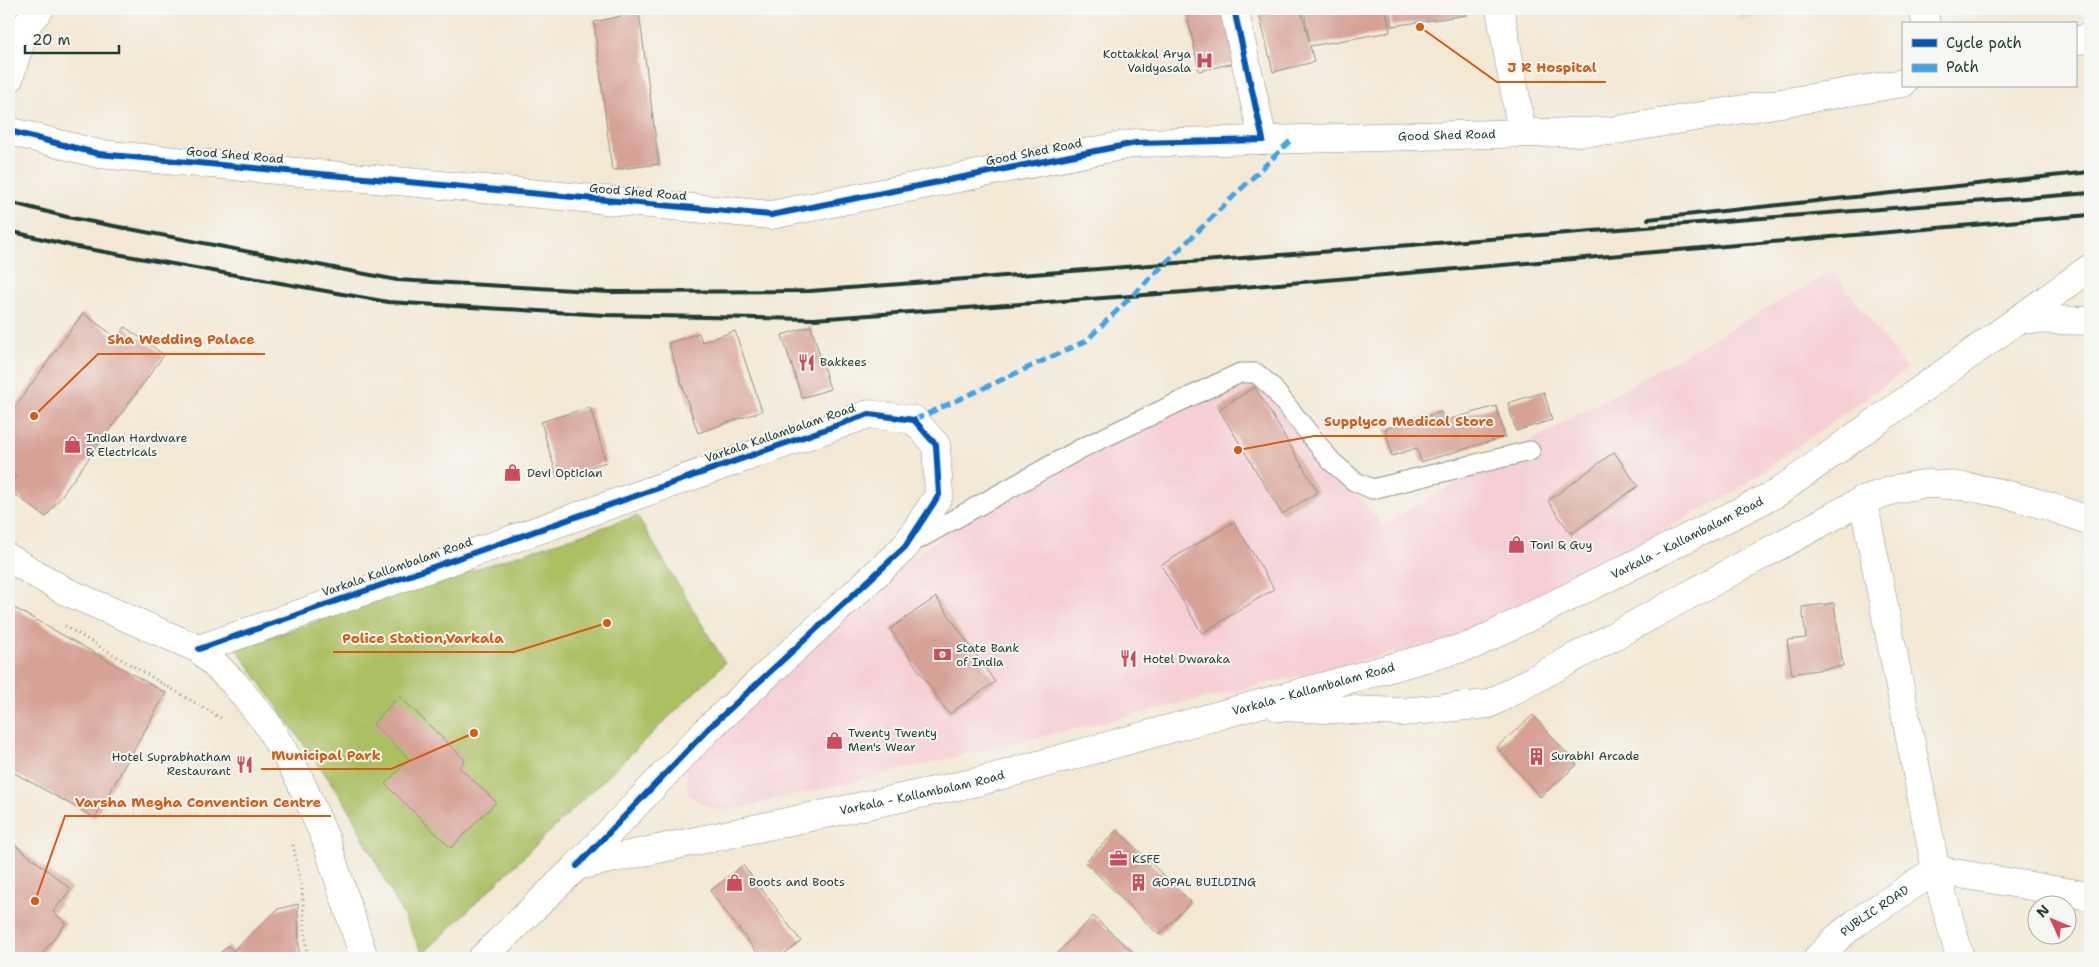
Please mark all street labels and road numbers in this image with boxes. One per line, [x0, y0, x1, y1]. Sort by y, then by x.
street label: Good Shed Road [1398, 126, 1496, 144]
street label: Good Shed Road [984, 135, 1084, 169]
street label: Good Shed Road [186, 143, 285, 167]
street label: Good Shed Road [589, 180, 688, 204]
street label: Varkala Kallambalam Road [702, 400, 858, 466]
street label: Varkala - Kallambalam Road [1608, 493, 1766, 583]
street label: Varkala Kallambalam Road [319, 534, 475, 600]
street label: Varkala - Kallambalam Road [1230, 659, 1397, 719]
street label: Varkala - Kallambalam Road [838, 767, 1007, 819]
street label: PUBLIC ROAD [1837, 882, 1912, 940]

